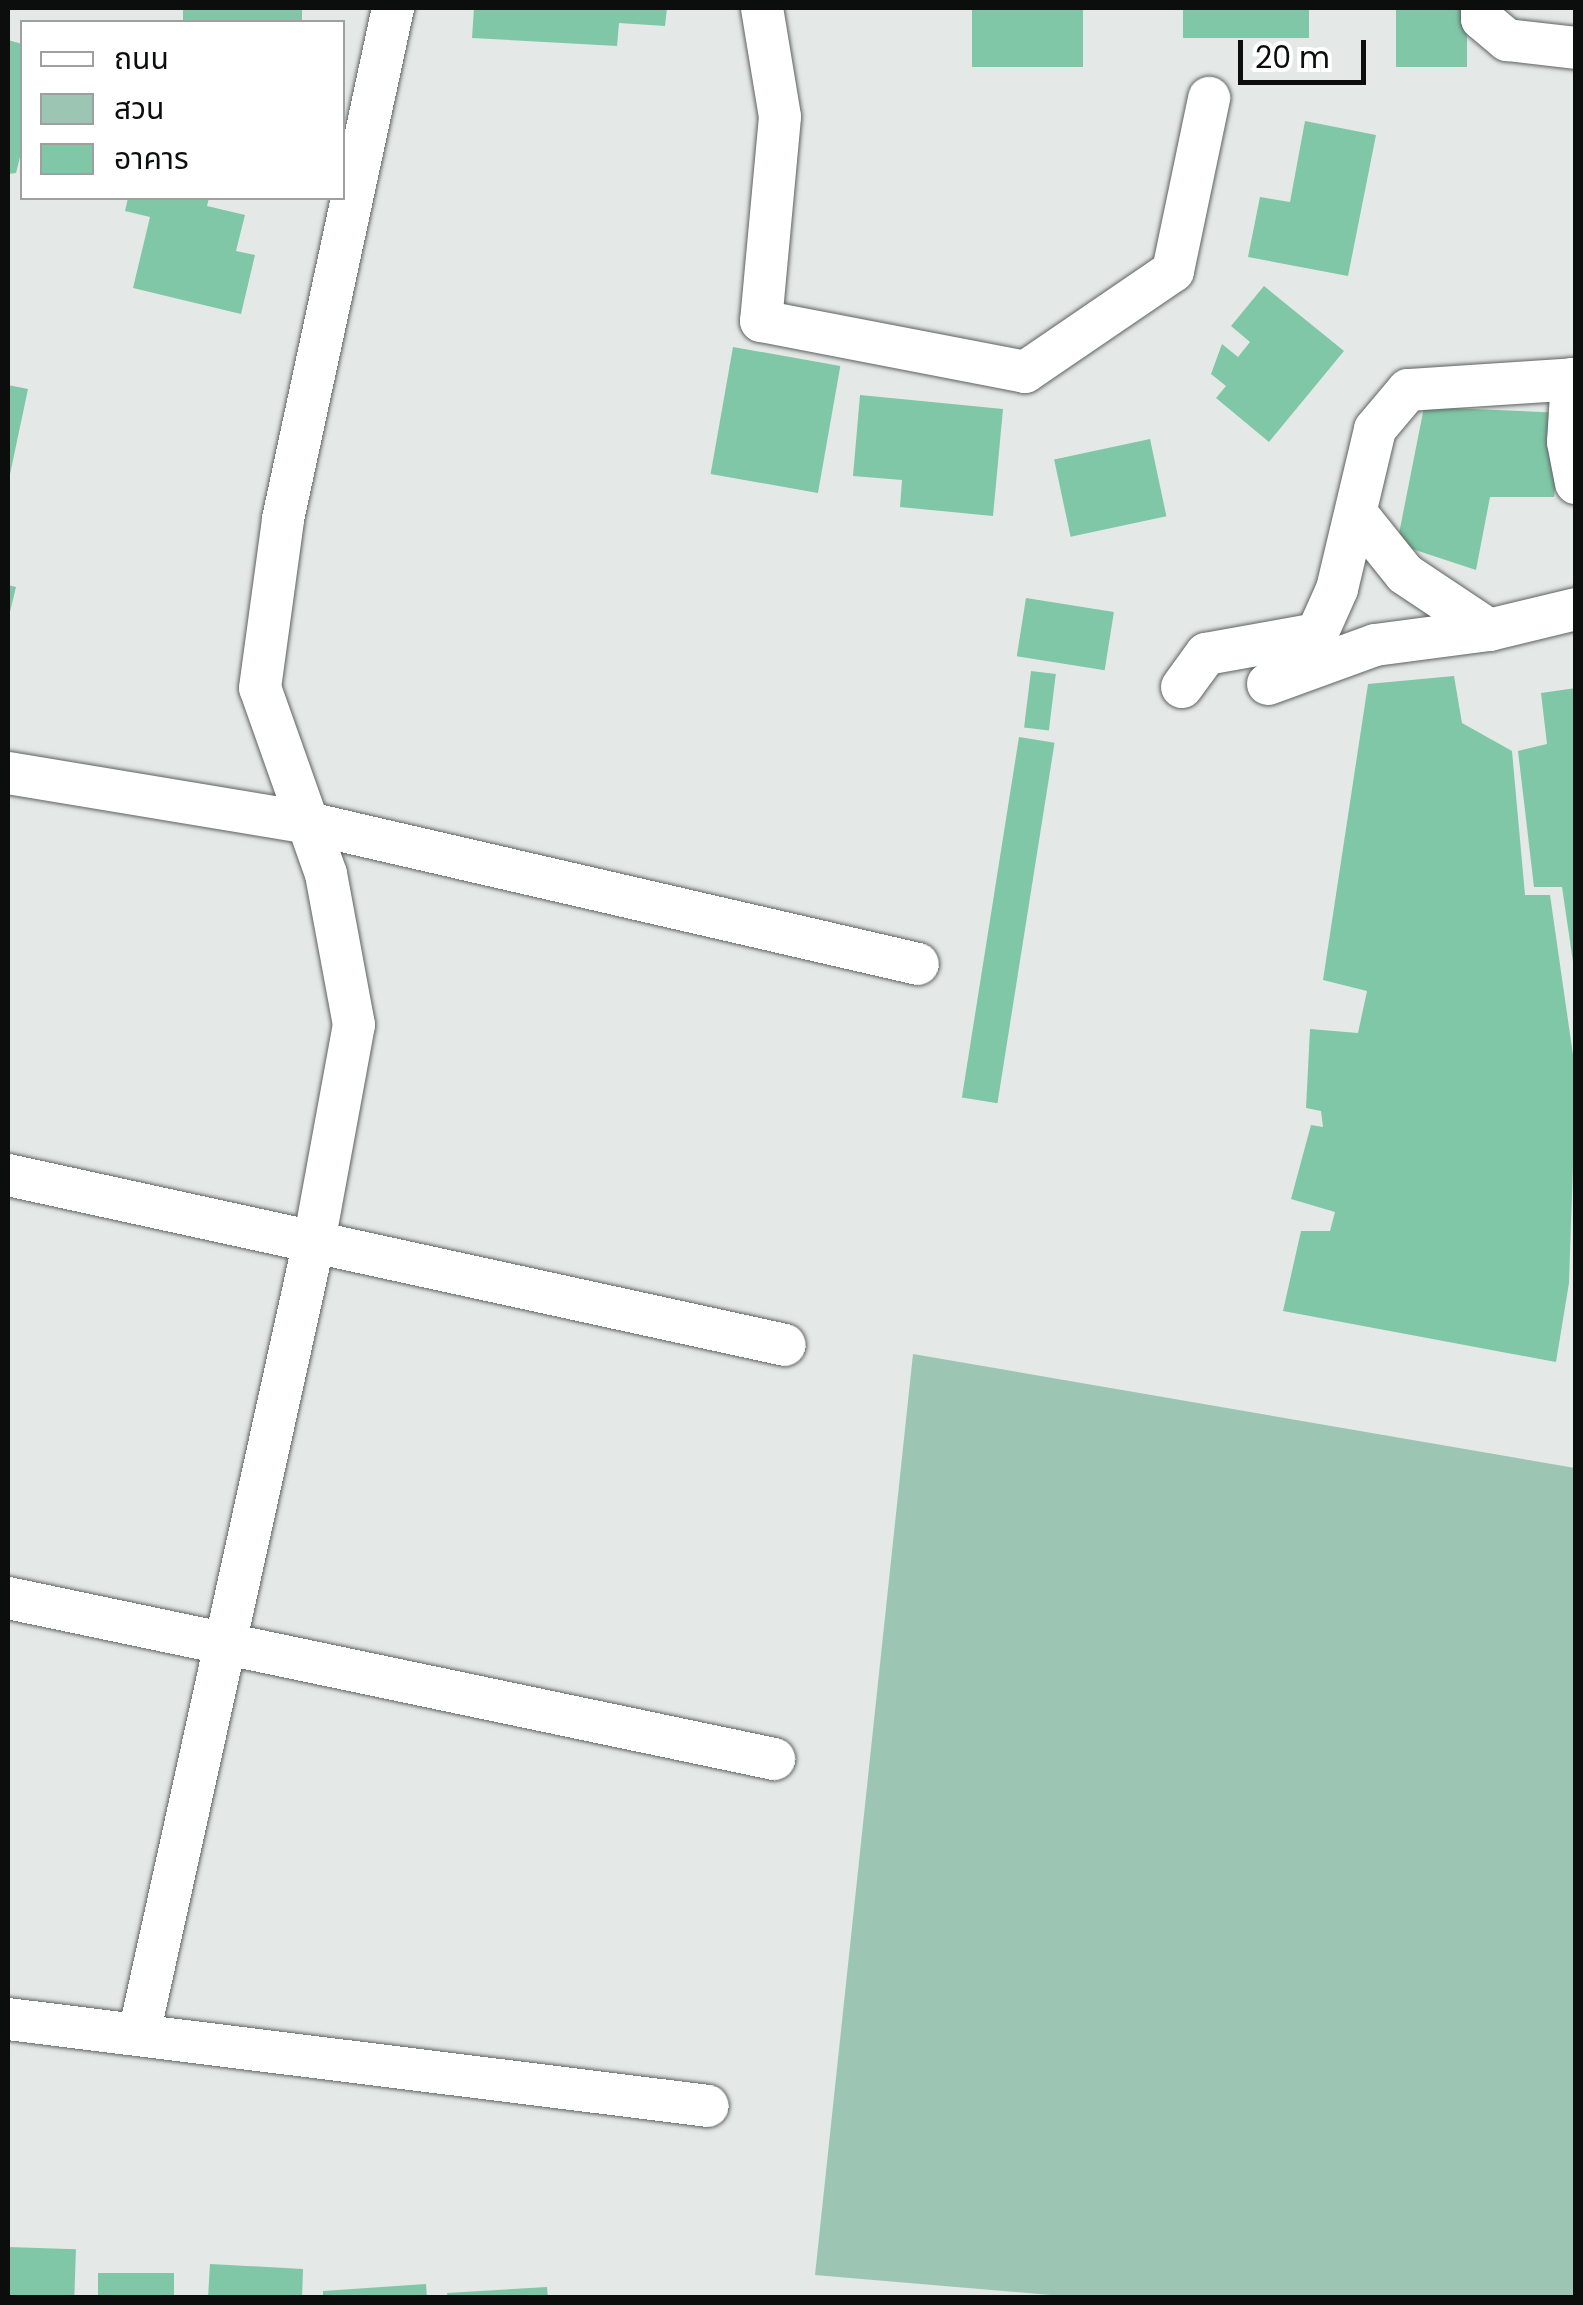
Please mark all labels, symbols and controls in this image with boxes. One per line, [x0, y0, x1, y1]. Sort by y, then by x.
legend [20, 20, 345, 200]
scale bar [1243, 20, 1370, 82]
text: 20 m [1255, 36, 1330, 79]
text: ถนน [114, 37, 169, 80]
text: สวน [114, 87, 164, 130]
text: อาคาร [114, 137, 189, 180]

